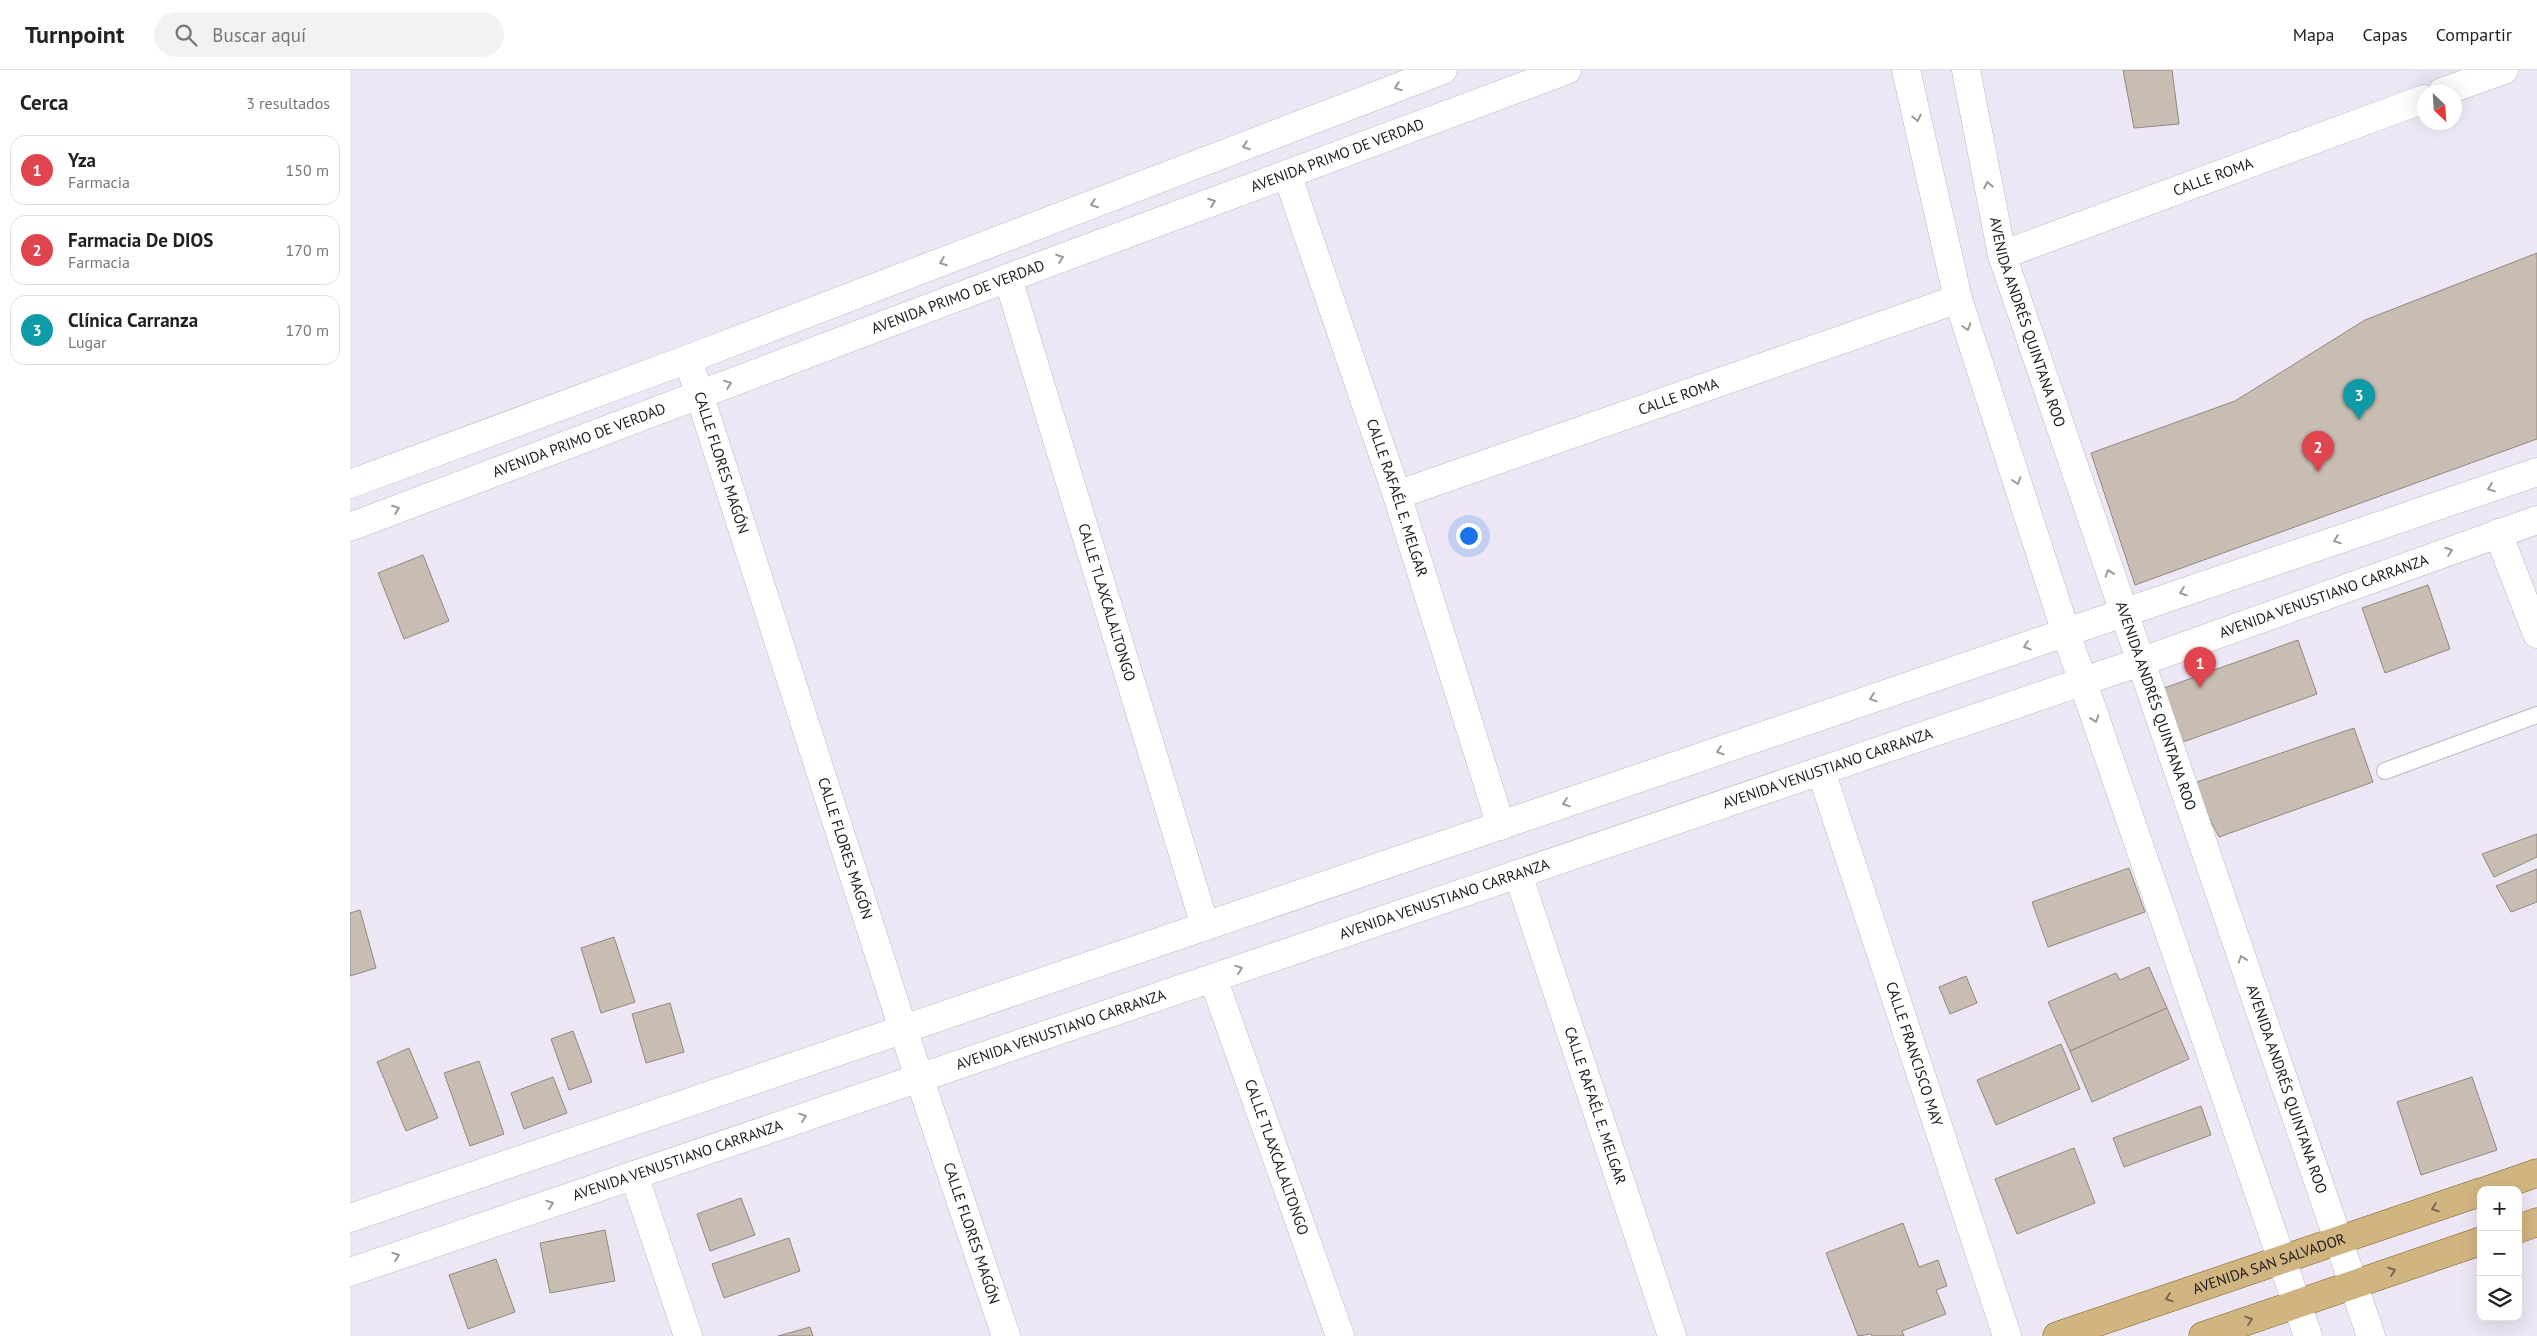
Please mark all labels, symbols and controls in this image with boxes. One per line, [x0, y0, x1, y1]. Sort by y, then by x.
search box [154, 12, 504, 57]
text: Turnpoint [25, 19, 124, 50]
icon: search [172, 21, 200, 49]
text: Buscar aquí [212, 23, 306, 47]
text: Mapa [2293, 23, 2335, 46]
text: Capas [2363, 23, 2408, 46]
text: Compartir [2436, 23, 2512, 46]
one-way arrow [1394, 81, 1403, 92]
north arrow [2417, 85, 2462, 130]
text: Cerca [20, 89, 69, 116]
text: 3 resultados [246, 93, 330, 113]
one-way arrow [1911, 113, 1922, 122]
street label: AVENIDA PRIMO DE VERDAD [1248, 114, 1427, 196]
one-way arrow [1242, 139, 1251, 150]
text: Yza [68, 148, 96, 172]
street label: CALLE ROMA [2170, 153, 2256, 200]
text: 1 [32, 160, 42, 180]
text: 150 m [286, 160, 329, 180]
text: Farmacia [68, 172, 130, 192]
one-way arrow [1983, 181, 1994, 189]
one-way arrow [1090, 198, 1099, 208]
one-way arrow [1207, 198, 1216, 208]
street label: AVENIDA ANDRÉS QUINTANA ROO [1986, 215, 2070, 430]
text: Farmacia De DIOS [68, 228, 213, 252]
text: 2 [32, 240, 42, 260]
text: 170 m [286, 240, 329, 260]
text: Farmacia [68, 252, 130, 272]
one-way arrow [1055, 254, 1063, 264]
street label: AVENIDA PRIMO DE VERDAD [869, 255, 1047, 338]
one-way arrow [939, 256, 947, 266]
text: Clínica Carranza [68, 308, 198, 332]
text: 3 [32, 320, 42, 340]
text: 170 m [286, 320, 329, 340]
one-way arrow [1961, 322, 1971, 330]
text: Lugar [68, 332, 107, 352]
street label: CALLE ROMA [1636, 373, 1721, 419]
pin: 3 [2343, 379, 2375, 420]
one-way arrow [723, 380, 731, 390]
street label: CALLE FLORES MAGÓN [690, 389, 753, 536]
street label: AVENIDA PRIMO DE VERDAD [490, 398, 668, 481]
street label: CALLE RAFAÉL E. MELGAR [1363, 416, 1432, 579]
pin: 2 [2302, 431, 2334, 472]
one-way arrow [2011, 477, 2021, 485]
one-way arrow [2487, 482, 2496, 492]
one-way arrow [391, 505, 399, 515]
street label: CALLE TLAXCALALTONGO [1074, 521, 1140, 683]
your location [1456, 523, 1482, 549]
one-way arrow [2333, 534, 2342, 544]
one-way arrow [2444, 547, 2453, 557]
street label: AVENIDA VENUSTIANO CARRANZA [2216, 550, 2431, 642]
one-way arrow [2105, 570, 2115, 578]
one-way arrow [2179, 587, 2188, 597]
street label: AVENIDA ANDRÉS QUINTANA ROO [2112, 599, 2201, 813]
one-way arrow [2023, 640, 2032, 650]
pin: 1 [2184, 647, 2216, 688]
one-way arrow [1870, 693, 1878, 703]
one-way arrow [2090, 714, 2100, 722]
street label: AVENIDA VENUSTIANO CARRANZA [1720, 723, 1935, 813]
one-way arrow [1716, 745, 1724, 755]
street label: CALLE FLORES MAGÓN [814, 775, 877, 922]
one-way arrow [1562, 798, 1570, 808]
street label: AVENIDA VENUSTIANO CARRANZA [1337, 854, 1552, 943]
one-way arrow [2238, 955, 2248, 964]
one-way arrow [1234, 965, 1242, 975]
street label: CALLE FRANCISCO MAY [1882, 979, 1948, 1129]
street label: AVENIDA ANDRÉS QUINTANA ROO [2243, 982, 2332, 1196]
street label: AVENIDA VENUSTIANO CARRANZA [953, 985, 1168, 1074]
street label: CALLE RAFAÉL E. MELGAR [1560, 1024, 1631, 1187]
street label: CALLE TLAXCALALTONGO [1241, 1076, 1313, 1237]
one-way arrow [798, 1113, 807, 1123]
street label: AVENIDA VENUSTIANO CARRANZA [570, 1115, 785, 1204]
street label: CALLE FLORES MAGÓN [939, 1160, 1005, 1306]
map controls [2477, 1186, 2522, 1321]
button: + [2477, 1186, 2522, 1231]
one-way arrow [545, 1199, 554, 1209]
one-way arrow [2431, 1202, 2439, 1212]
street label: AVENIDA SAN SALVADOR [2190, 1229, 2348, 1298]
button: − [2477, 1231, 2522, 1276]
one-way arrow [391, 1252, 400, 1262]
one-way arrow [2388, 1267, 2396, 1277]
button: layers [2477, 1276, 2522, 1321]
one-way arrow [2165, 1292, 2174, 1302]
one-way arrow [2244, 1316, 2253, 1326]

